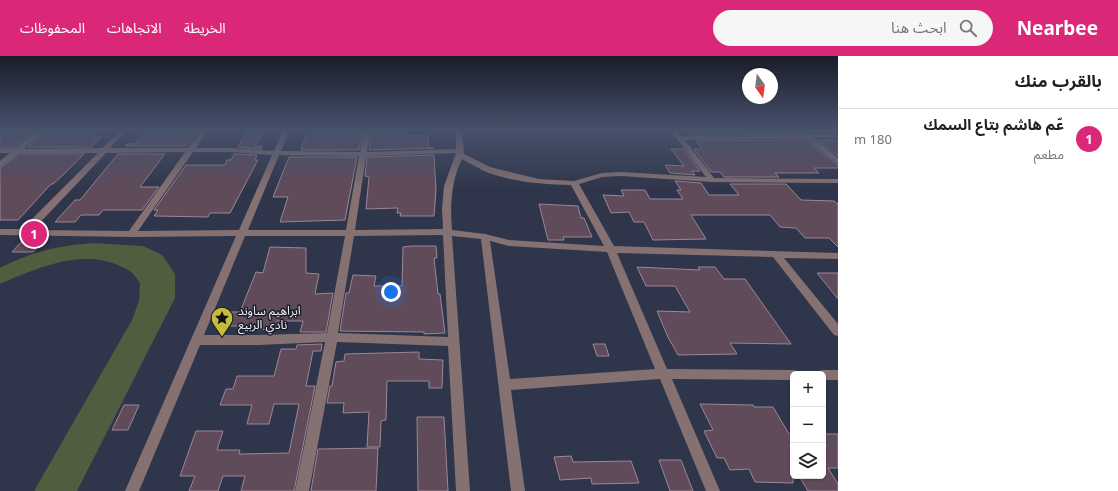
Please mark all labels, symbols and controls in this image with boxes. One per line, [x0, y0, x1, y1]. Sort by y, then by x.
search box [713, 10, 993, 46]
text: Nearbee [1017, 15, 1098, 41]
text: ابحث هنا [891, 17, 947, 37]
icon: search [957, 17, 979, 39]
text: المحفوظات [20, 18, 85, 37]
text: الاتجاهات [107, 18, 162, 37]
text: الخريطة [184, 18, 226, 37]
north arrow [742, 68, 778, 104]
text: بالقرب منك [1015, 69, 1102, 92]
text: عّم هاشم بتاع السمك [923, 114, 1064, 134]
text: 180 m [854, 130, 892, 148]
text: 1 [1085, 130, 1093, 148]
text: مطعم [1034, 145, 1064, 163]
pin: 1 [21, 219, 47, 249]
your location [381, 282, 401, 302]
place label: ابراهيم ساوند نادي الربيع [238, 302, 301, 335]
place icon: ابراهيم ساوند نادي الربيع [209, 305, 235, 338]
map controls [790, 371, 826, 479]
button: + [790, 371, 826, 407]
button: − [790, 407, 826, 443]
button: layers [790, 443, 826, 479]

